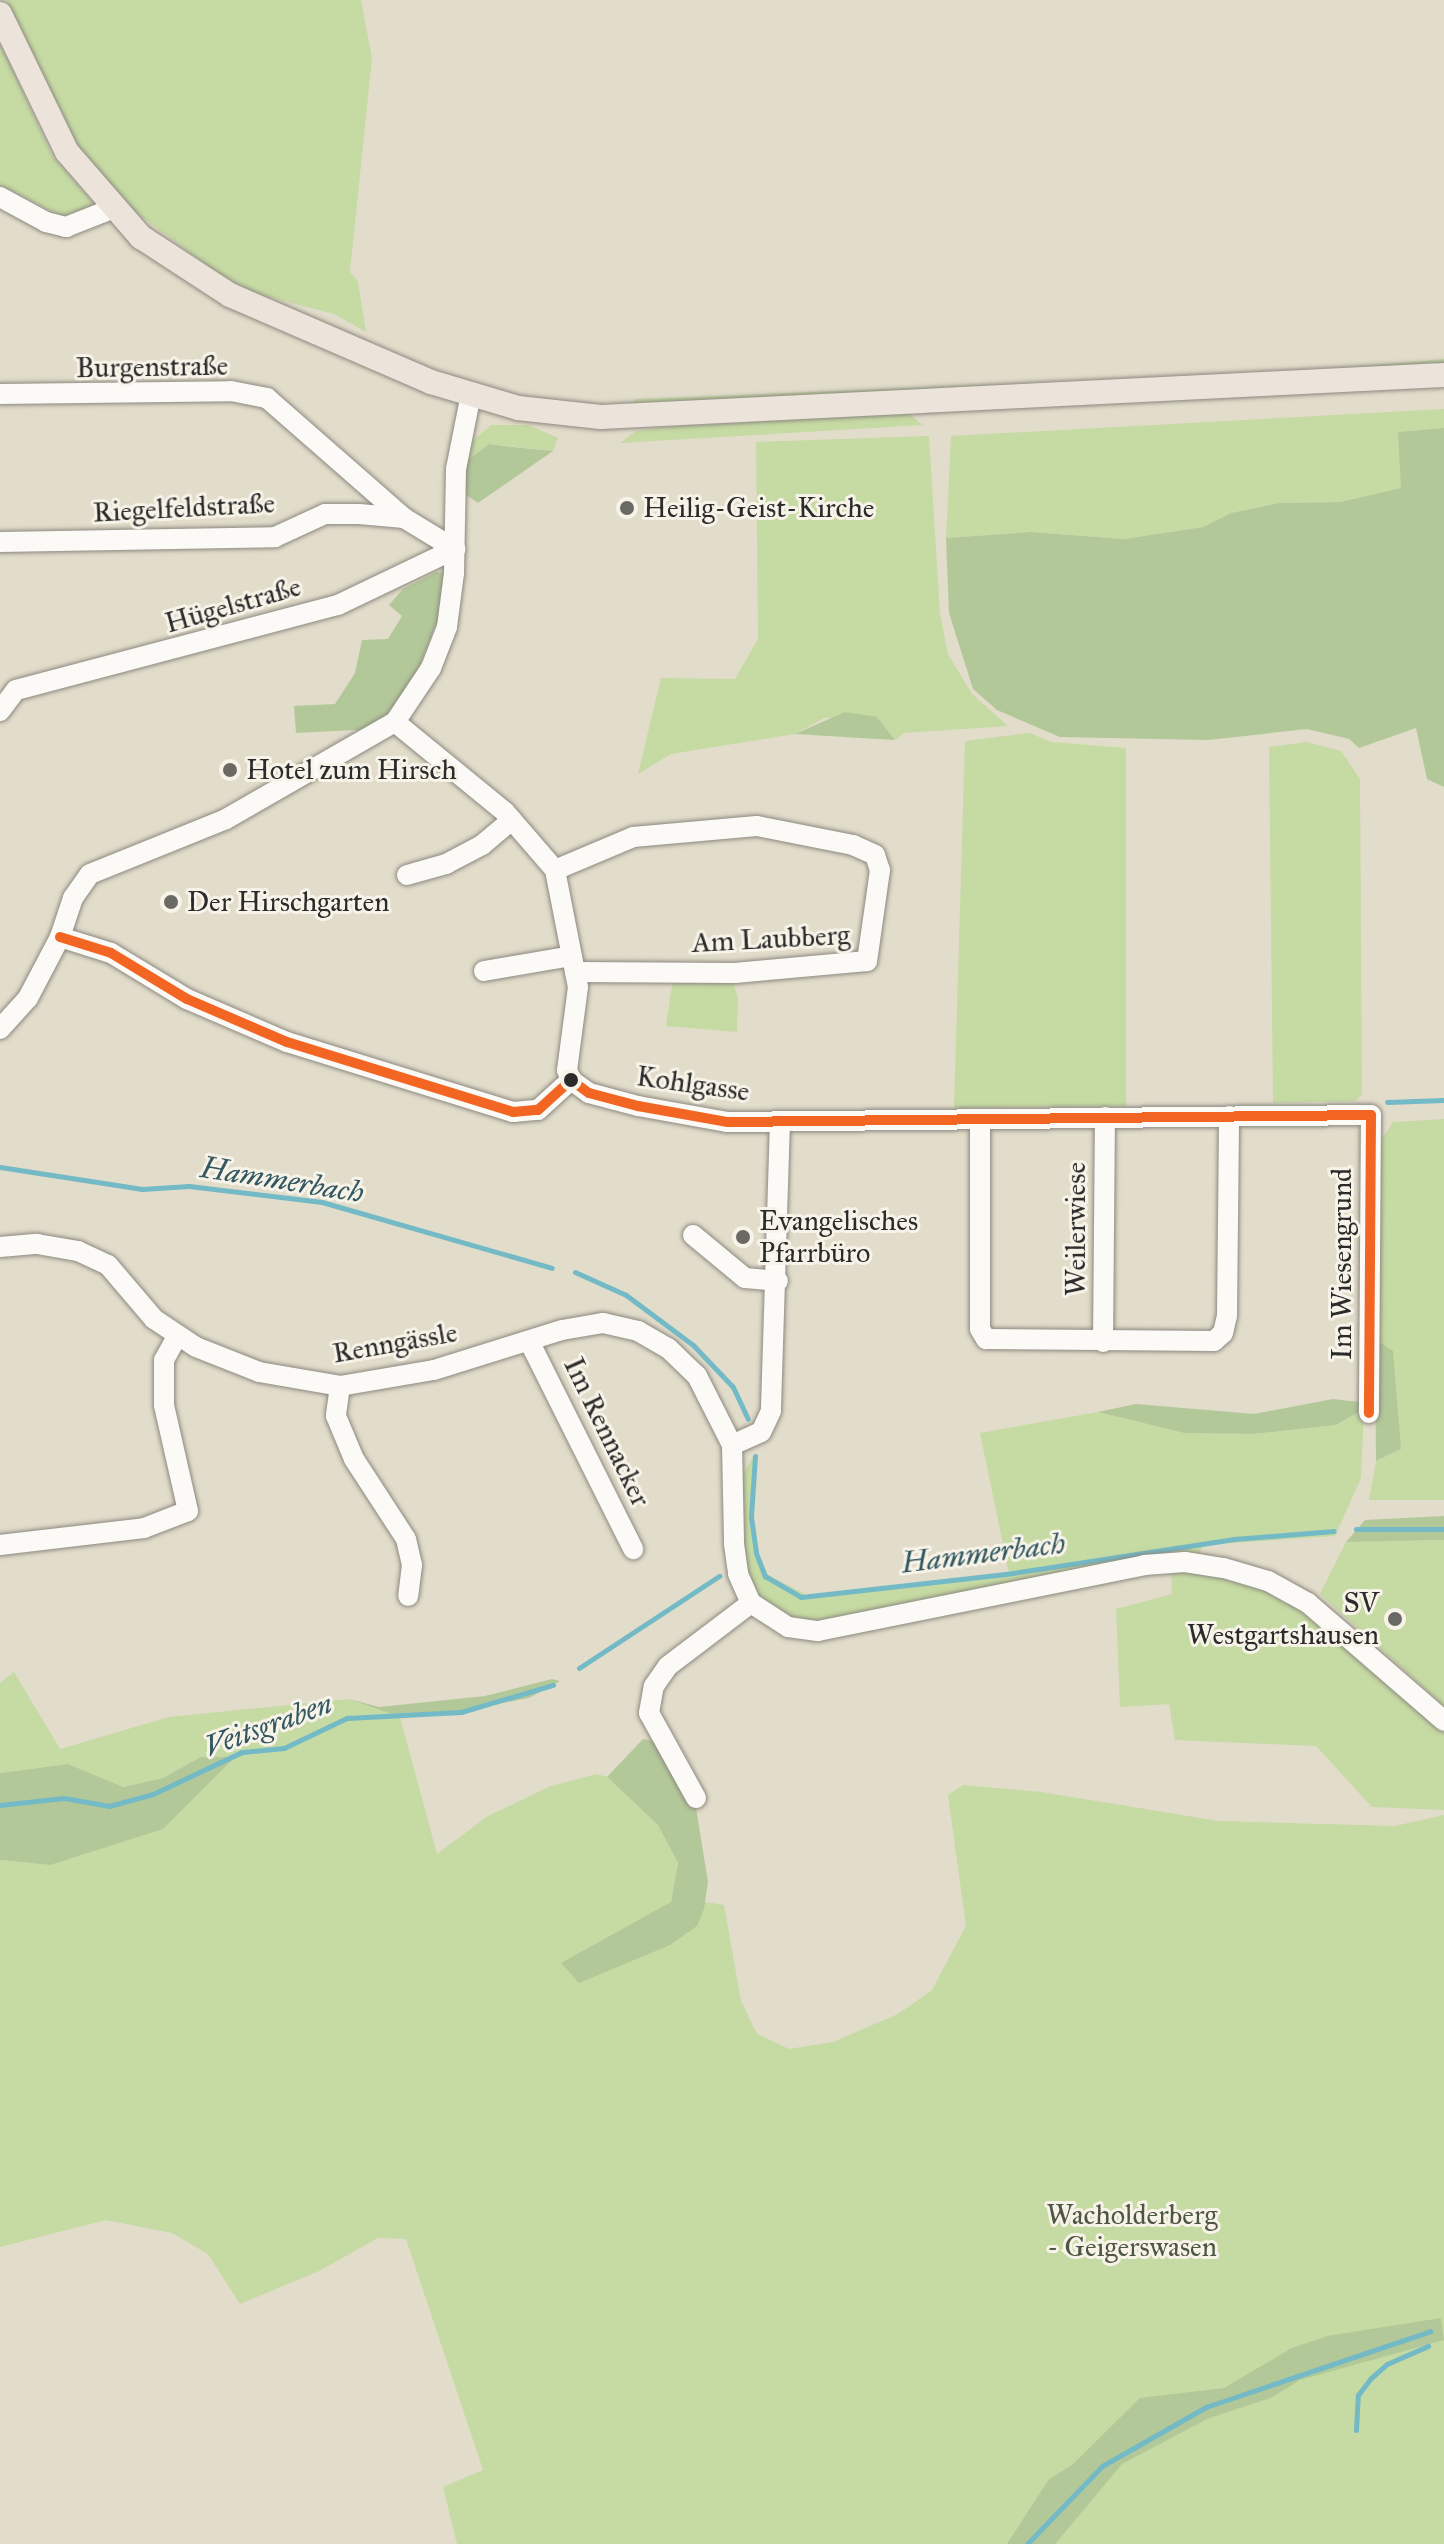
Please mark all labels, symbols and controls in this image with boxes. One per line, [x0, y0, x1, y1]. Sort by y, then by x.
street label: Burgenstraße [76, 349, 228, 385]
street label: Riegelfeldstraße [92, 486, 276, 530]
place label: Heilig-Geist-Kirche [643, 491, 874, 525]
marker: Heilig-Geist-Kirche [618, 499, 636, 517]
street label: Hügelstraße [161, 570, 305, 640]
place label: Hotel zum Hirsch [246, 753, 457, 787]
marker: Hotel zum Hirsch [221, 761, 239, 779]
place label: Der Hirschgarten [187, 885, 389, 919]
marker: Der Hirschgarten [162, 893, 180, 911]
street label: Am Laubberg [691, 918, 851, 960]
street label: Kohlgasse [634, 1059, 752, 1109]
unlabelled marker [563, 1072, 579, 1088]
water label: Hammerbach [198, 1149, 366, 1211]
street label: Weilerwiese [1059, 1162, 1093, 1296]
street label: Im Wiesengrund [1325, 1168, 1359, 1360]
place label: Evangelisches Pfarrbüro [759, 1204, 918, 1270]
marker: Evangelisches Pfarrbüro [734, 1228, 752, 1246]
street label: Renngässle [330, 1316, 460, 1370]
street label: Im Rennacker [556, 1352, 658, 1512]
water label: Hammerbach [899, 1525, 1067, 1581]
place label: SV Westgartshausen [1187, 1586, 1379, 1652]
marker: SV Westgartshausen [1386, 1610, 1404, 1628]
water label: Veitsgraben [199, 1685, 337, 1765]
park label: Wacholderberg - Geigerswasen [1046, 2198, 1218, 2264]

